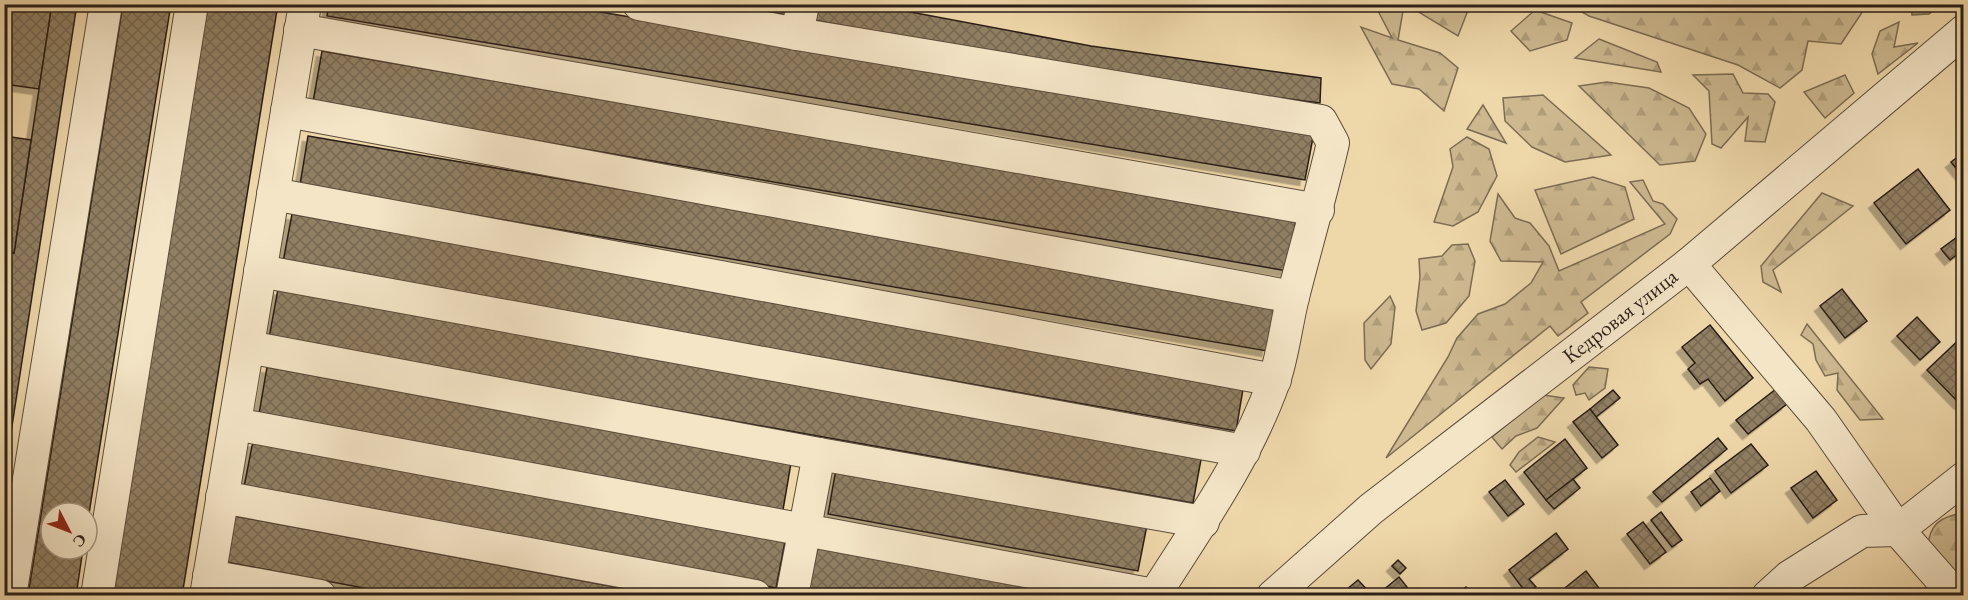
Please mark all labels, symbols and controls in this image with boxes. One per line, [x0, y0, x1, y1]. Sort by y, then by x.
street label: Кедровая улица [1556, 262, 1684, 370]
north arrow [39, 501, 99, 561]
text: С [68, 529, 91, 552]

